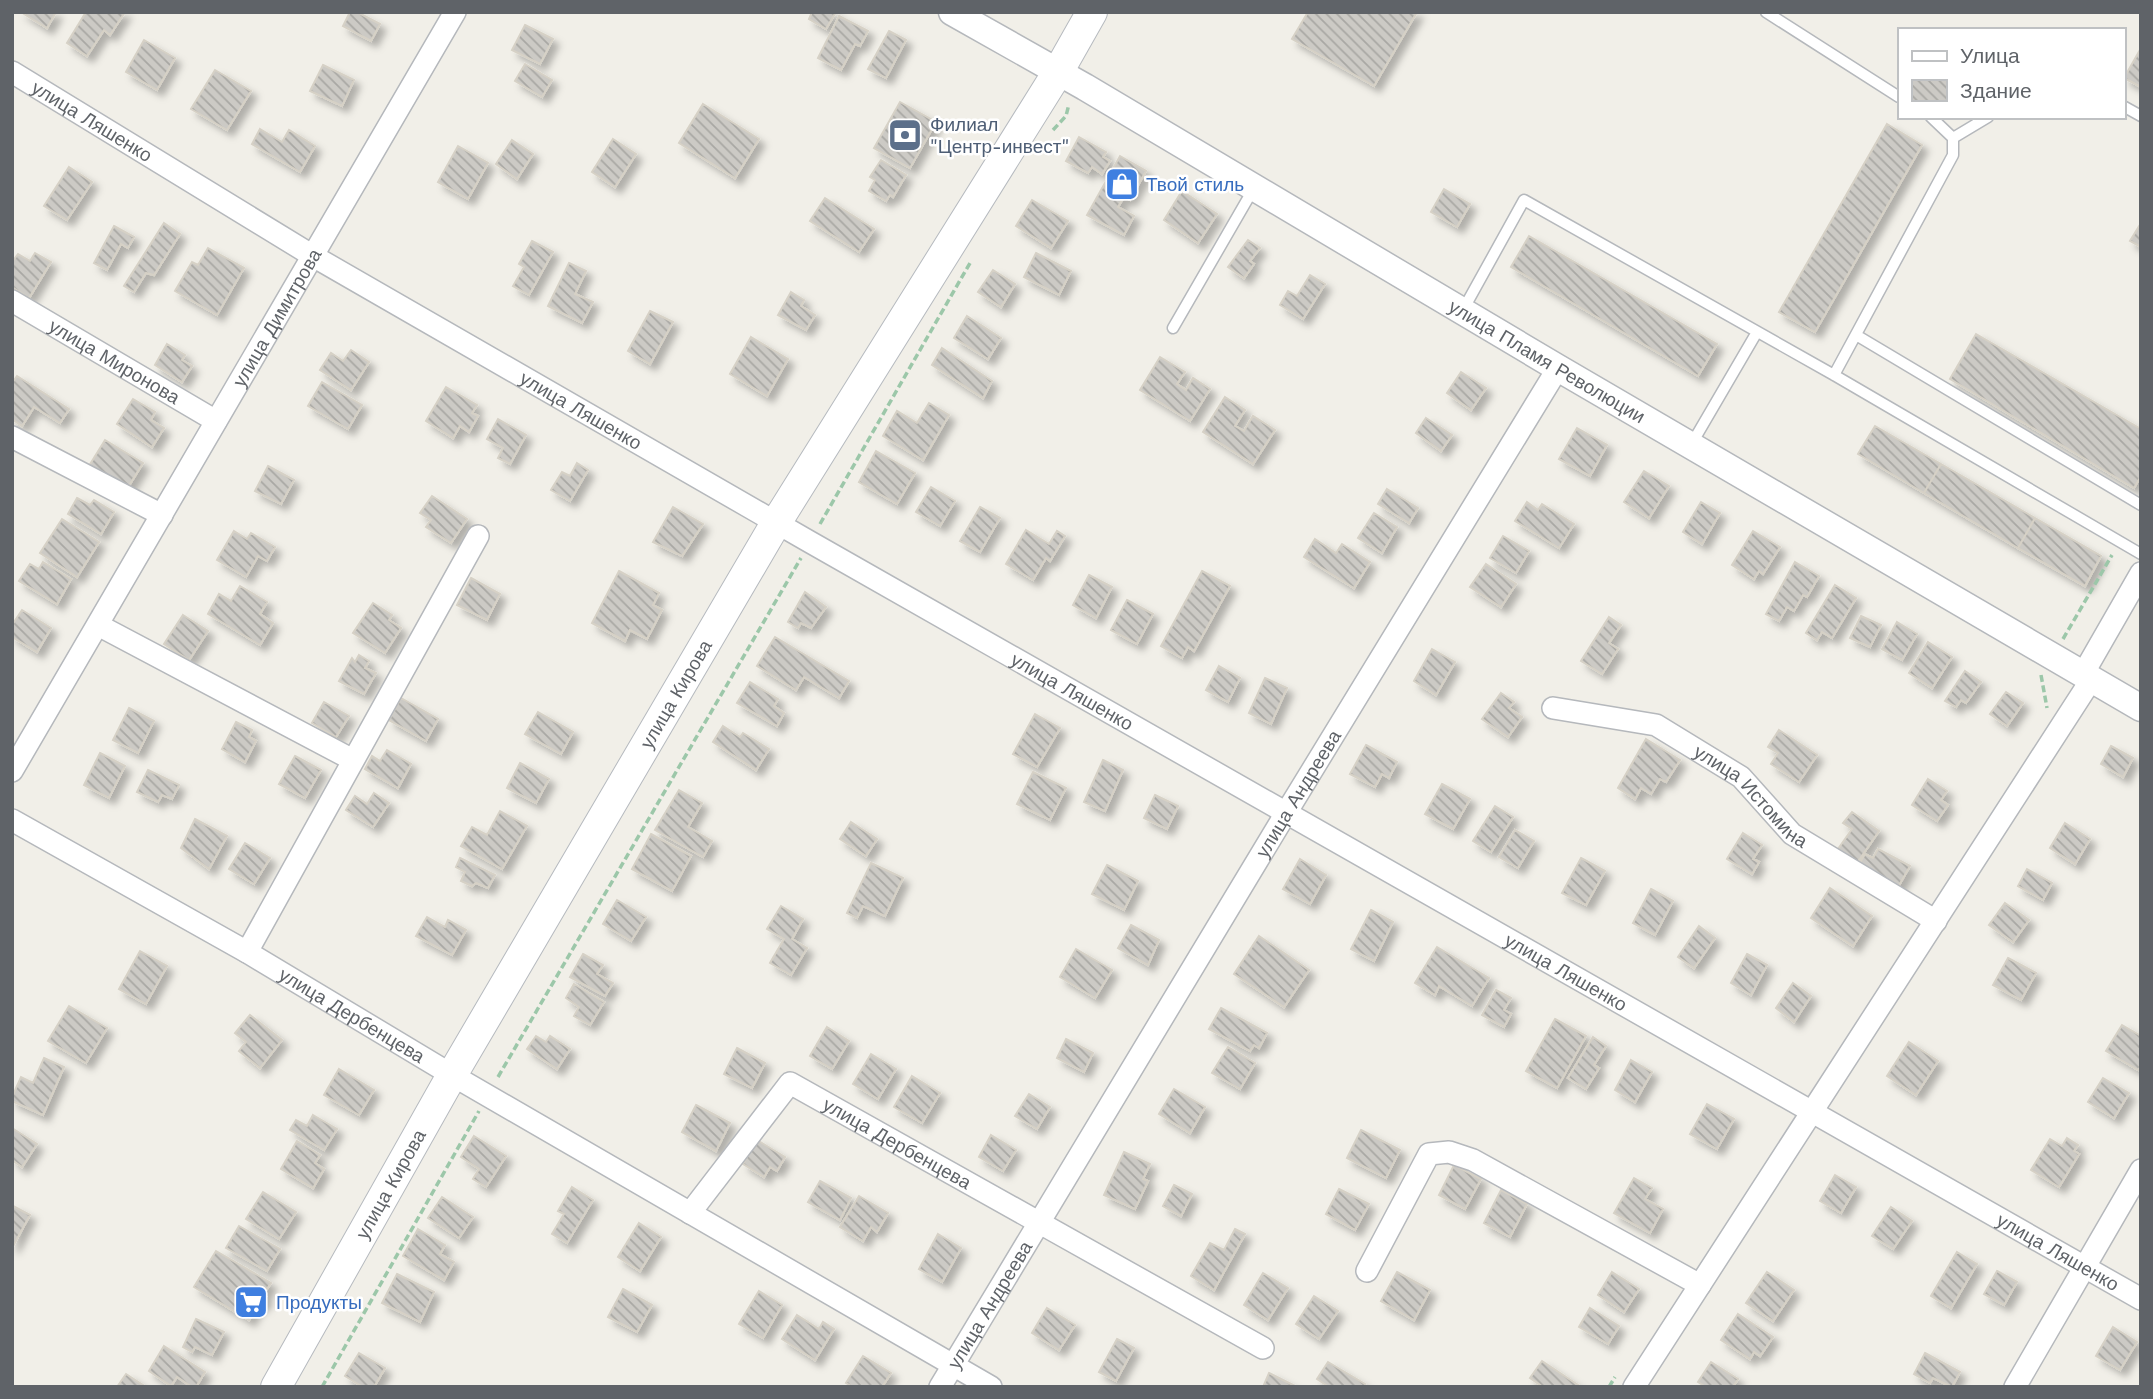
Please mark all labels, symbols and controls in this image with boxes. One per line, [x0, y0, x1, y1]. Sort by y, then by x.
legend [1898, 28, 2125, 119]
text: Улица [1960, 43, 2020, 68]
street label: улица Ляшенко [28, 76, 156, 167]
text: Здание [1960, 78, 2032, 103]
place label: Филиал "Центр-инвест" [930, 113, 1069, 158]
bank icon: Филиал "Центр-инвест" [886, 116, 924, 154]
shop icon: Твой стиль [1103, 165, 1141, 203]
place label: Твой стиль [1146, 173, 1244, 196]
street label: улица Димитрова [228, 244, 327, 391]
street label: улица Пламя Революции [1445, 295, 1649, 428]
street label: улица Миронова [45, 314, 184, 409]
street label: улица Ляшенко [516, 367, 646, 455]
street label: улица Кирова [635, 635, 717, 753]
street label: улица Ляшенко [1007, 648, 1137, 735]
street label: улица Андреева [1251, 725, 1346, 862]
street label: улица Истомина [1690, 740, 1812, 853]
street label: улица Ляшенко [1501, 929, 1631, 1016]
street label: улица Дербенцева [275, 963, 429, 1068]
street label: улица Дербенцева [819, 1093, 976, 1194]
street label: улица Кирова [351, 1125, 431, 1243]
street label: улица Ляшенко [1993, 1208, 2123, 1296]
street label: улица Андреева [943, 1237, 1038, 1373]
supermarket icon: Продукты [232, 1283, 270, 1321]
place label: Продукты [276, 1291, 362, 1314]

